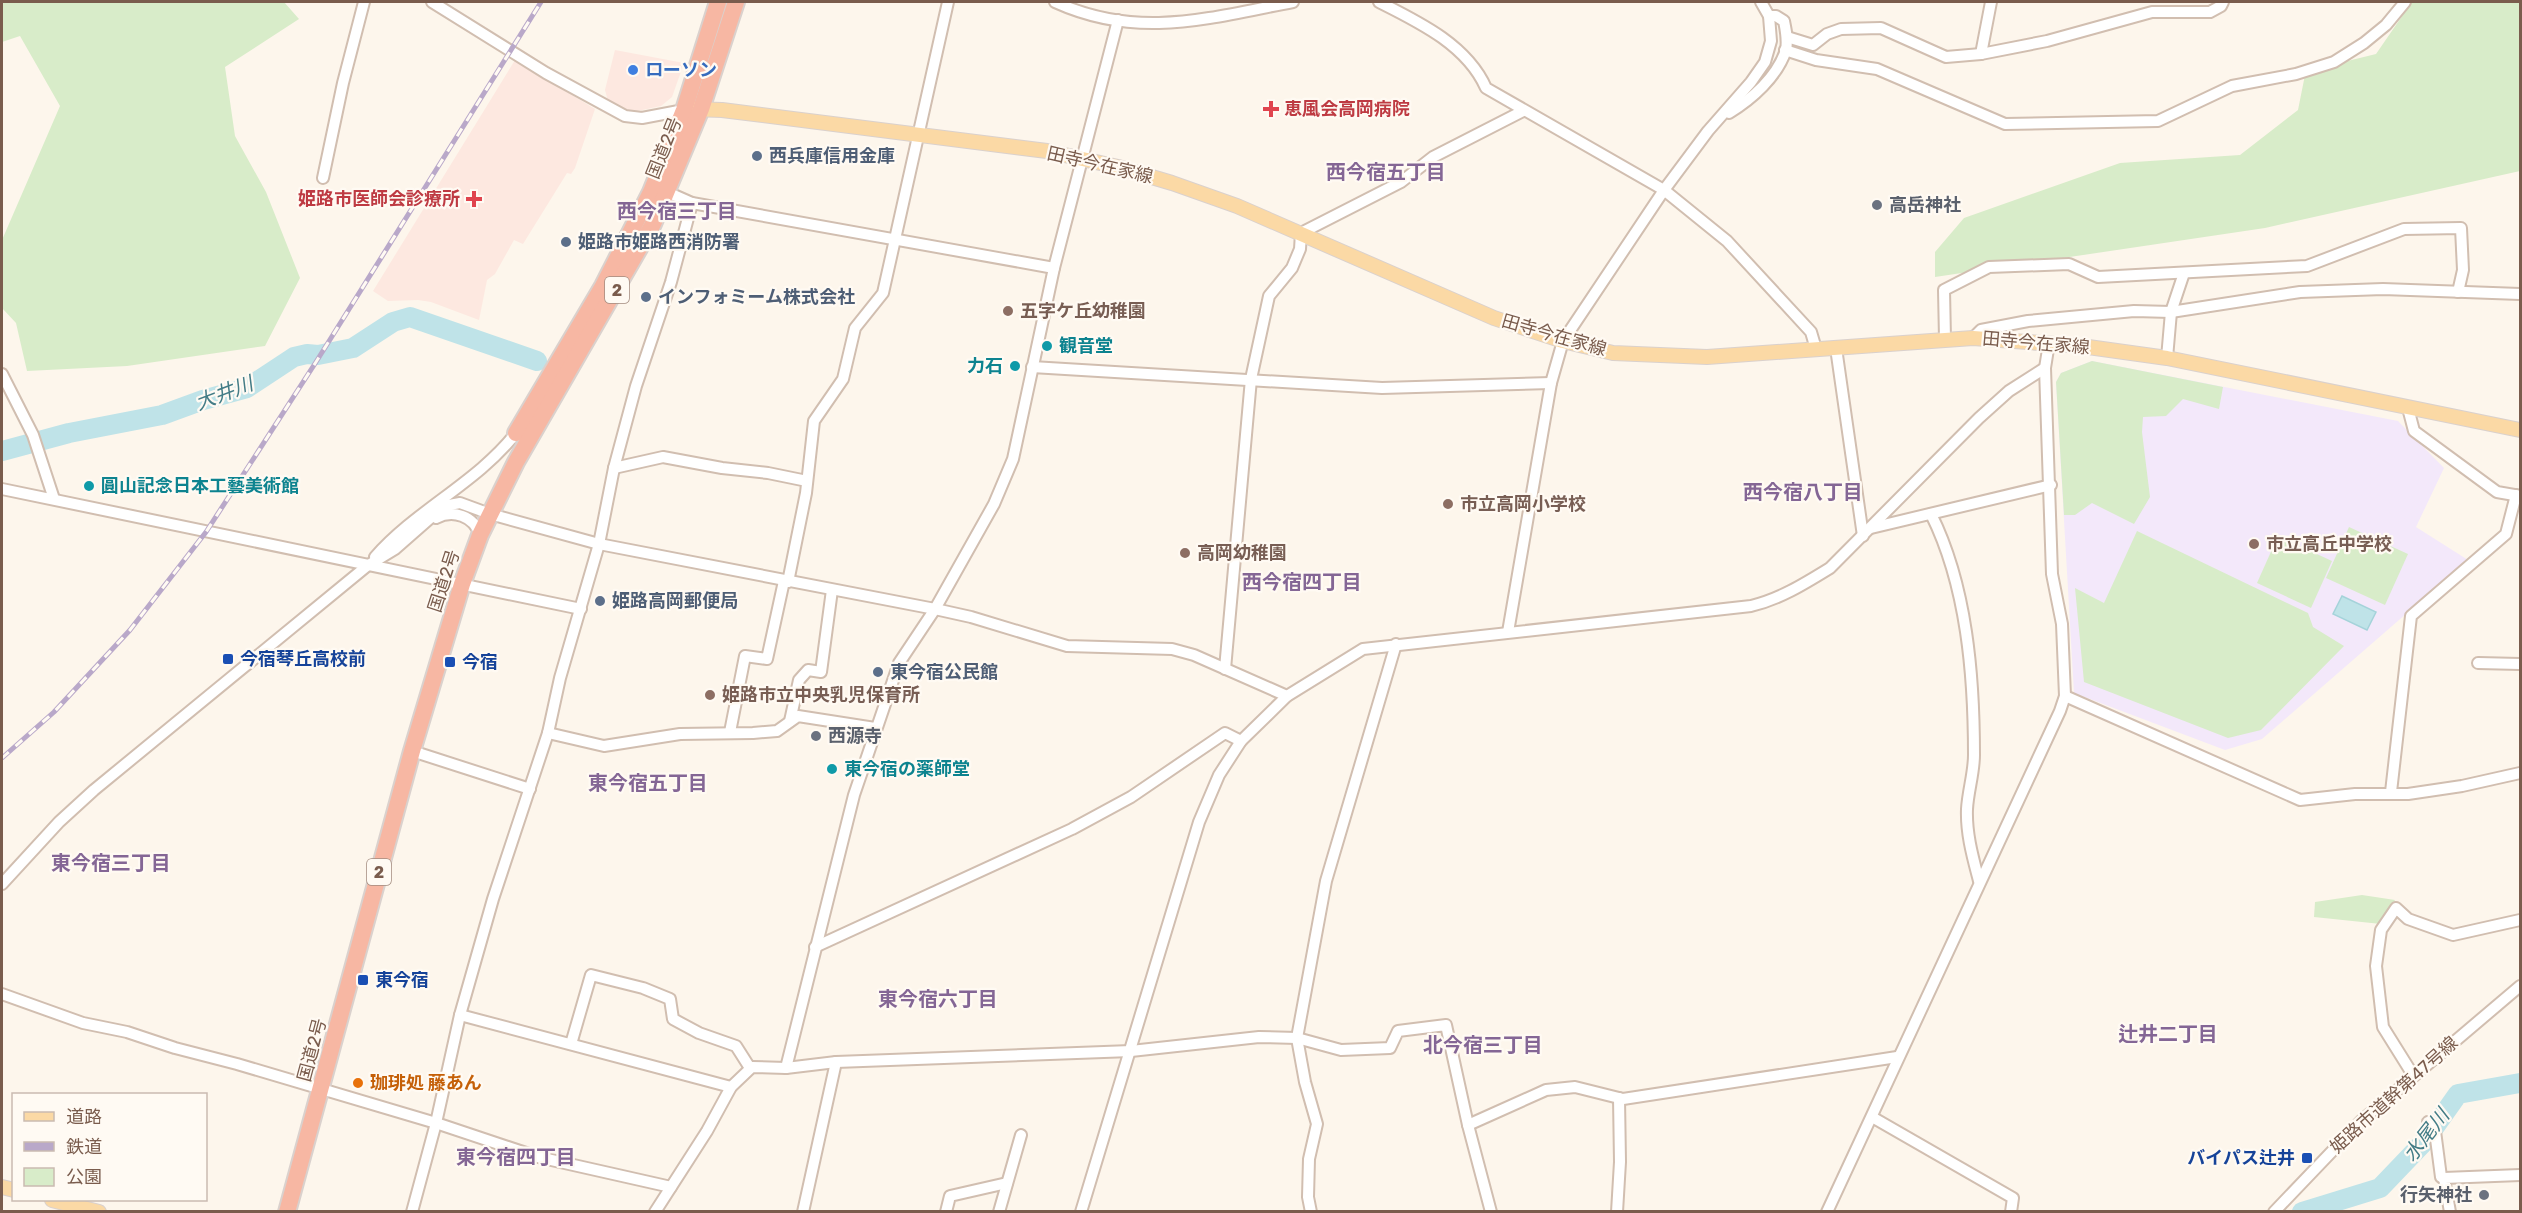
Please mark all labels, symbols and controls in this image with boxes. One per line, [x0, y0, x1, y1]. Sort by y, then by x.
place label: ローソン [645, 59, 717, 81]
marker: ローソン [626, 63, 640, 77]
place label: 恵風会高岡病院 [1284, 98, 1410, 120]
marker: 恵風会高岡病院 [1262, 100, 1280, 118]
street label: 国道2号 [642, 114, 686, 182]
street label: 田寺今在家線 [1045, 142, 1155, 188]
place label: 西兵庫信用金庫 [769, 145, 895, 167]
marker: 西兵庫信用金庫 [750, 149, 764, 163]
district label: 西今宿五丁目 [1326, 160, 1446, 184]
place label: 姫路市医師会診療所 [298, 188, 460, 210]
marker: 姫路市医師会診療所 [465, 190, 483, 208]
place label: 高岳神社 [1889, 194, 1961, 216]
marker: 高岳神社 [1870, 198, 1884, 212]
district label: 西今宿三丁目 [617, 199, 737, 223]
place label: 姫路市姫路西消防署 [578, 231, 740, 253]
marker: 姫路市姫路西消防署 [559, 235, 573, 249]
road number: 2 [605, 277, 629, 303]
place label: インフォミーム株式会社 [658, 286, 855, 308]
marker: インフォミーム株式会社 [639, 290, 653, 304]
place label: 五字ケ丘幼稚園 [1020, 300, 1146, 322]
marker: 五字ケ丘幼稚園 [1001, 304, 1015, 318]
street label: 田寺今在家線 [1499, 310, 1609, 360]
street label: 田寺今在家線 [1981, 327, 2091, 359]
place label: 観音堂 [1059, 335, 1113, 357]
marker: 観音堂 [1040, 339, 1054, 353]
place label: 力石 [967, 355, 1003, 377]
marker: 力石 [1008, 359, 1022, 373]
water label: 大井川 [192, 370, 258, 415]
place label: 圓山記念日本工藝美術館 [101, 475, 299, 497]
marker: 圓山記念日本工藝美術館 [82, 479, 96, 493]
district label: 西今宿八丁目 [1743, 480, 1863, 504]
place label: 市立高岡小学校 [1460, 493, 1586, 515]
marker: 市立高岡小学校 [1441, 497, 1455, 511]
place label: 市立高丘中学校 [2266, 533, 2392, 555]
marker: 市立高丘中学校 [2247, 537, 2261, 551]
place label: 高岡幼稚園 [1197, 542, 1287, 564]
marker: 高岡幼稚園 [1178, 546, 1192, 560]
street label: 国道2号 [424, 547, 464, 615]
district label: 西今宿四丁目 [1242, 570, 1362, 594]
place label: 姫路高岡郵便局 [612, 590, 738, 612]
marker: 姫路高岡郵便局 [593, 594, 607, 608]
place label: 今宿琴丘高校前 [240, 648, 366, 670]
place label: 今宿 [462, 651, 498, 673]
marker: 今宿琴丘高校前 [221, 652, 235, 666]
marker: 今宿 [443, 655, 457, 669]
place label: 東今宿公民館 [890, 661, 998, 683]
marker: 東今宿公民館 [871, 665, 885, 679]
place label: 姫路市立中央乳児保育所 [722, 684, 920, 706]
marker: 姫路市立中央乳児保育所 [703, 688, 717, 702]
place label: 西源寺 [828, 725, 882, 747]
marker: 西源寺 [809, 729, 823, 743]
place label: 東今宿の薬師堂 [844, 758, 970, 780]
marker: 東今宿の薬師堂 [825, 762, 839, 776]
district label: 東今宿五丁目 [588, 771, 708, 795]
district label: 東今宿三丁目 [51, 851, 171, 875]
road number: 2 [367, 859, 391, 885]
place label: 東今宿 [375, 969, 429, 991]
marker: 東今宿 [356, 973, 370, 987]
district label: 東今宿六丁目 [878, 987, 998, 1011]
street label: 国道2号 [293, 1016, 331, 1084]
district label: 辻井二丁目 [2118, 1022, 2218, 1046]
street label: 姫路市道幹第47号線 [2326, 1032, 2462, 1158]
district label: 北今宿三丁目 [1423, 1033, 1543, 1057]
place label: 珈琲処 藤あん [370, 1072, 482, 1094]
marker: 珈琲処 藤あん [351, 1076, 365, 1090]
legend [12, 1093, 207, 1201]
water label: 水尾川 [2398, 1102, 2455, 1166]
text: 道路 [66, 1106, 102, 1128]
text: 鉄道 [66, 1136, 102, 1158]
district label: 東今宿四丁目 [456, 1145, 576, 1169]
place label: バイパス辻井 [2187, 1147, 2295, 1169]
marker: バイパス辻井 [2300, 1151, 2314, 1165]
text: 公園 [66, 1166, 102, 1188]
place label: 行矢神社 [2400, 1184, 2472, 1206]
marker: 行矢神社 [2477, 1188, 2491, 1202]

